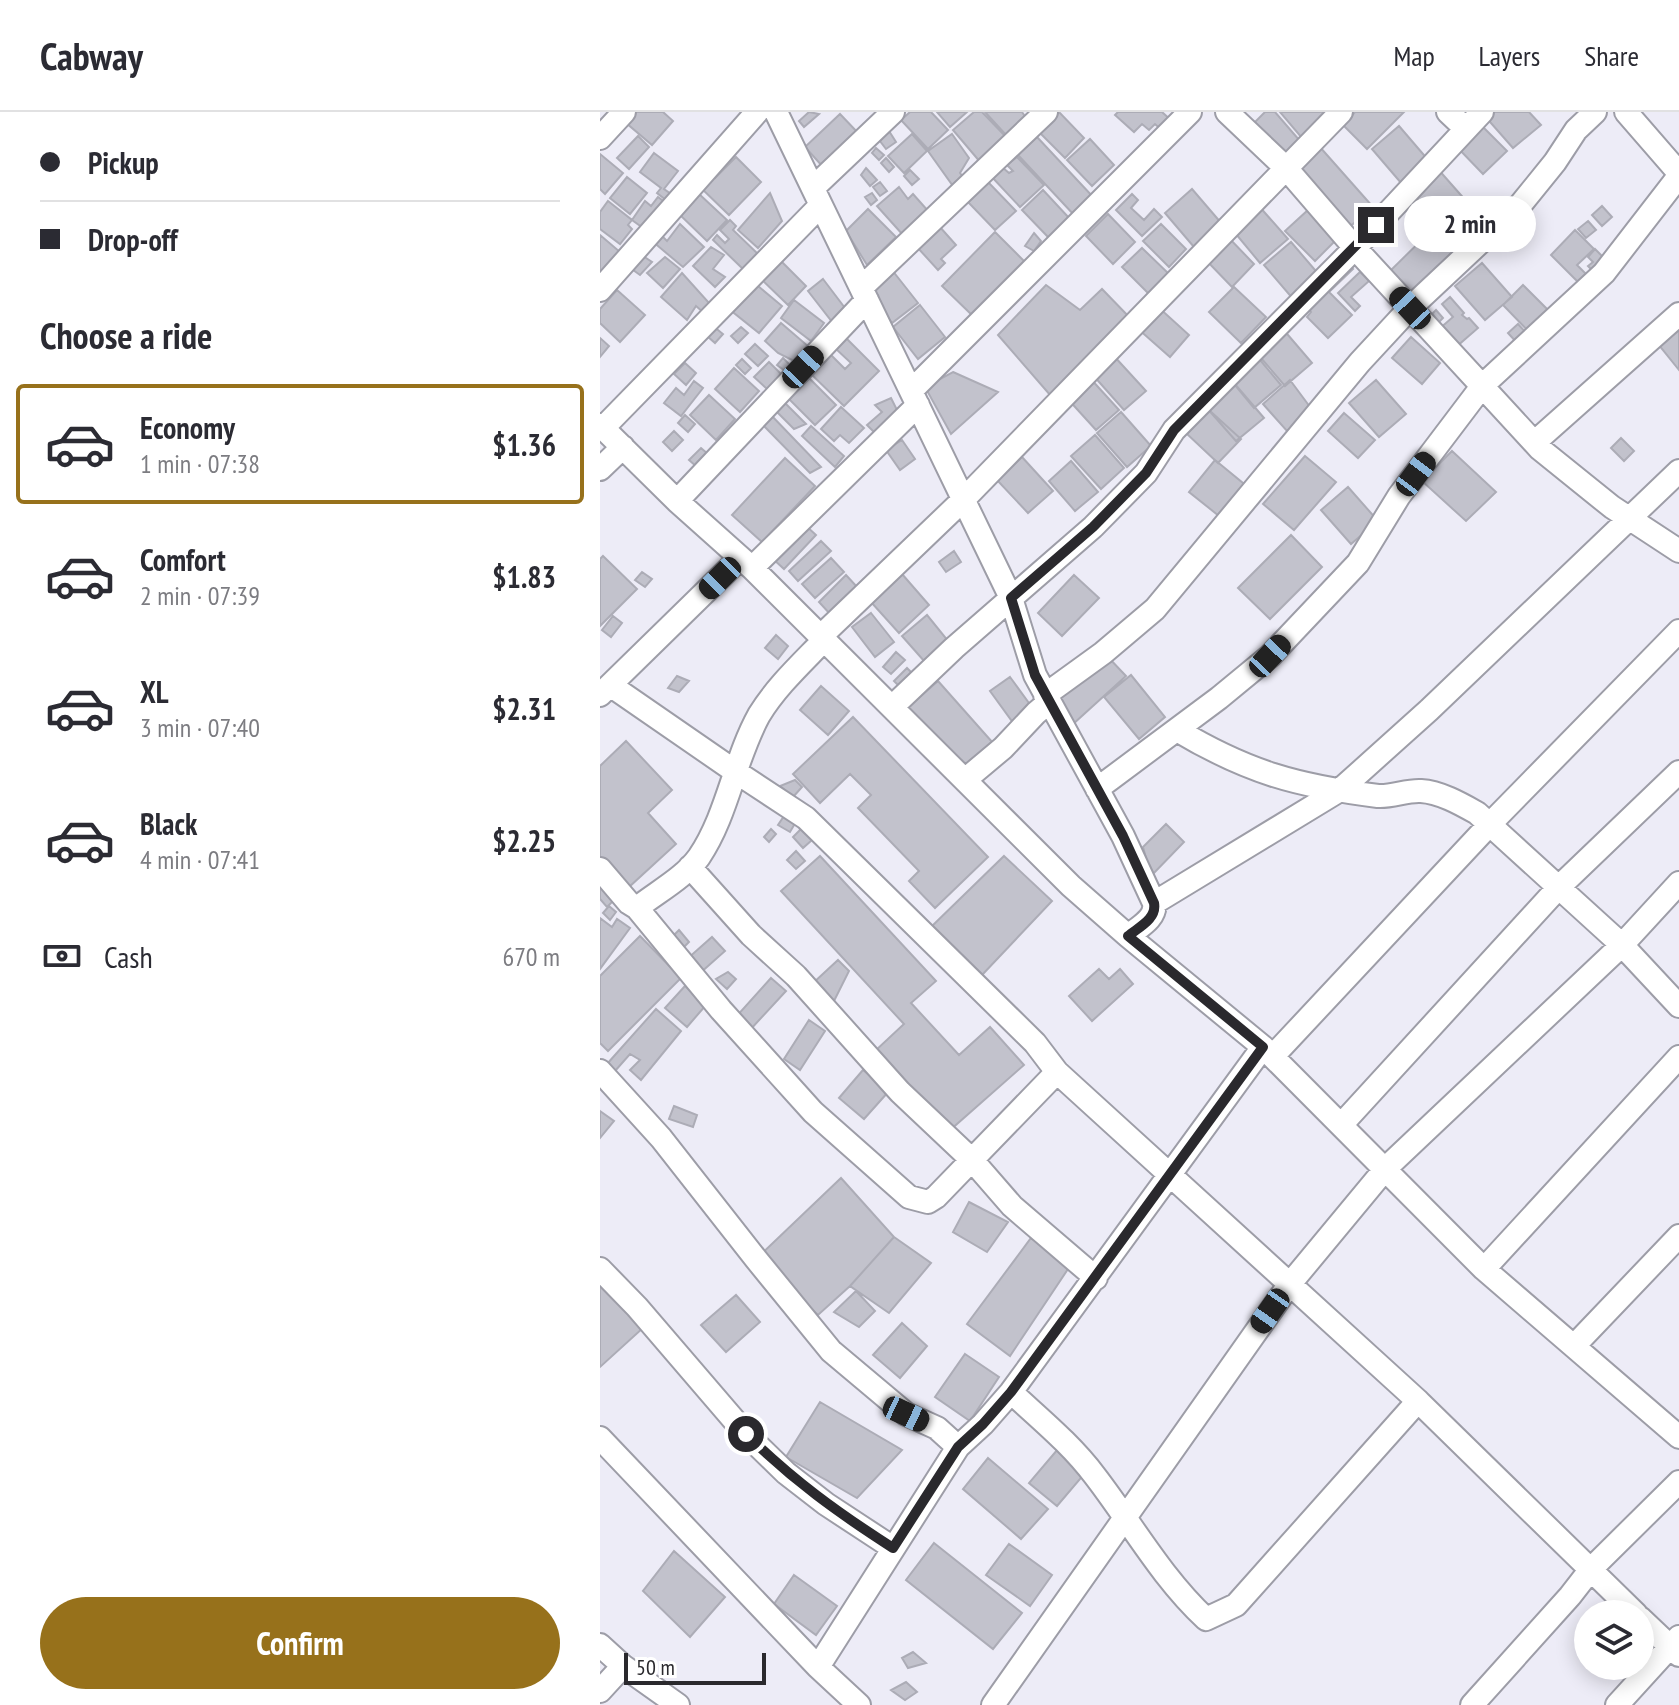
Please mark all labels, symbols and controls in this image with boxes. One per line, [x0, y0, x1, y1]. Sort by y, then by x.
text: Cabway [40, 31, 143, 80]
text: Map [1393, 37, 1435, 74]
text: Layers [1479, 37, 1540, 74]
text: Share [1584, 37, 1639, 74]
text: Pickup [88, 143, 159, 182]
callout: 2 min [1404, 197, 1536, 253]
route end [1358, 207, 1394, 243]
text: 2 min [1444, 207, 1496, 240]
text: Drop-off [88, 220, 178, 259]
car [1385, 282, 1435, 334]
text: Choose a ride [40, 312, 212, 359]
car [778, 341, 828, 393]
icon: car [44, 408, 116, 480]
text: Economy [140, 408, 235, 447]
text: $1.36 [492, 425, 556, 464]
text: 1 min · 07:38 [140, 447, 260, 480]
car [1392, 448, 1440, 500]
icon: car [44, 540, 116, 612]
text: Comfort [140, 540, 226, 579]
car [695, 553, 745, 603]
text: $1.83 [492, 557, 556, 596]
text: 2 min · 07:39 [140, 579, 260, 612]
car [1245, 630, 1295, 682]
icon: car [44, 672, 116, 744]
text: XL [140, 672, 169, 711]
text: $2.31 [492, 689, 556, 728]
text: 3 min · 07:40 [140, 711, 260, 744]
icon: car [44, 804, 116, 876]
text: Black [140, 804, 197, 843]
text: $2.25 [492, 821, 556, 860]
text: 4 min · 07:41 [140, 843, 260, 876]
icon: cash [40, 934, 84, 978]
text: Cash [104, 937, 153, 976]
text: 670 m [502, 940, 560, 973]
car [1246, 1284, 1294, 1338]
car [879, 1393, 933, 1435]
route start [728, 1416, 764, 1452]
button: Confirm [40, 1597, 560, 1689]
map controls [1574, 1600, 1654, 1680]
button: layers [1574, 1600, 1654, 1680]
scale bar [624, 1649, 766, 1685]
text: 50 m [636, 1653, 675, 1681]

